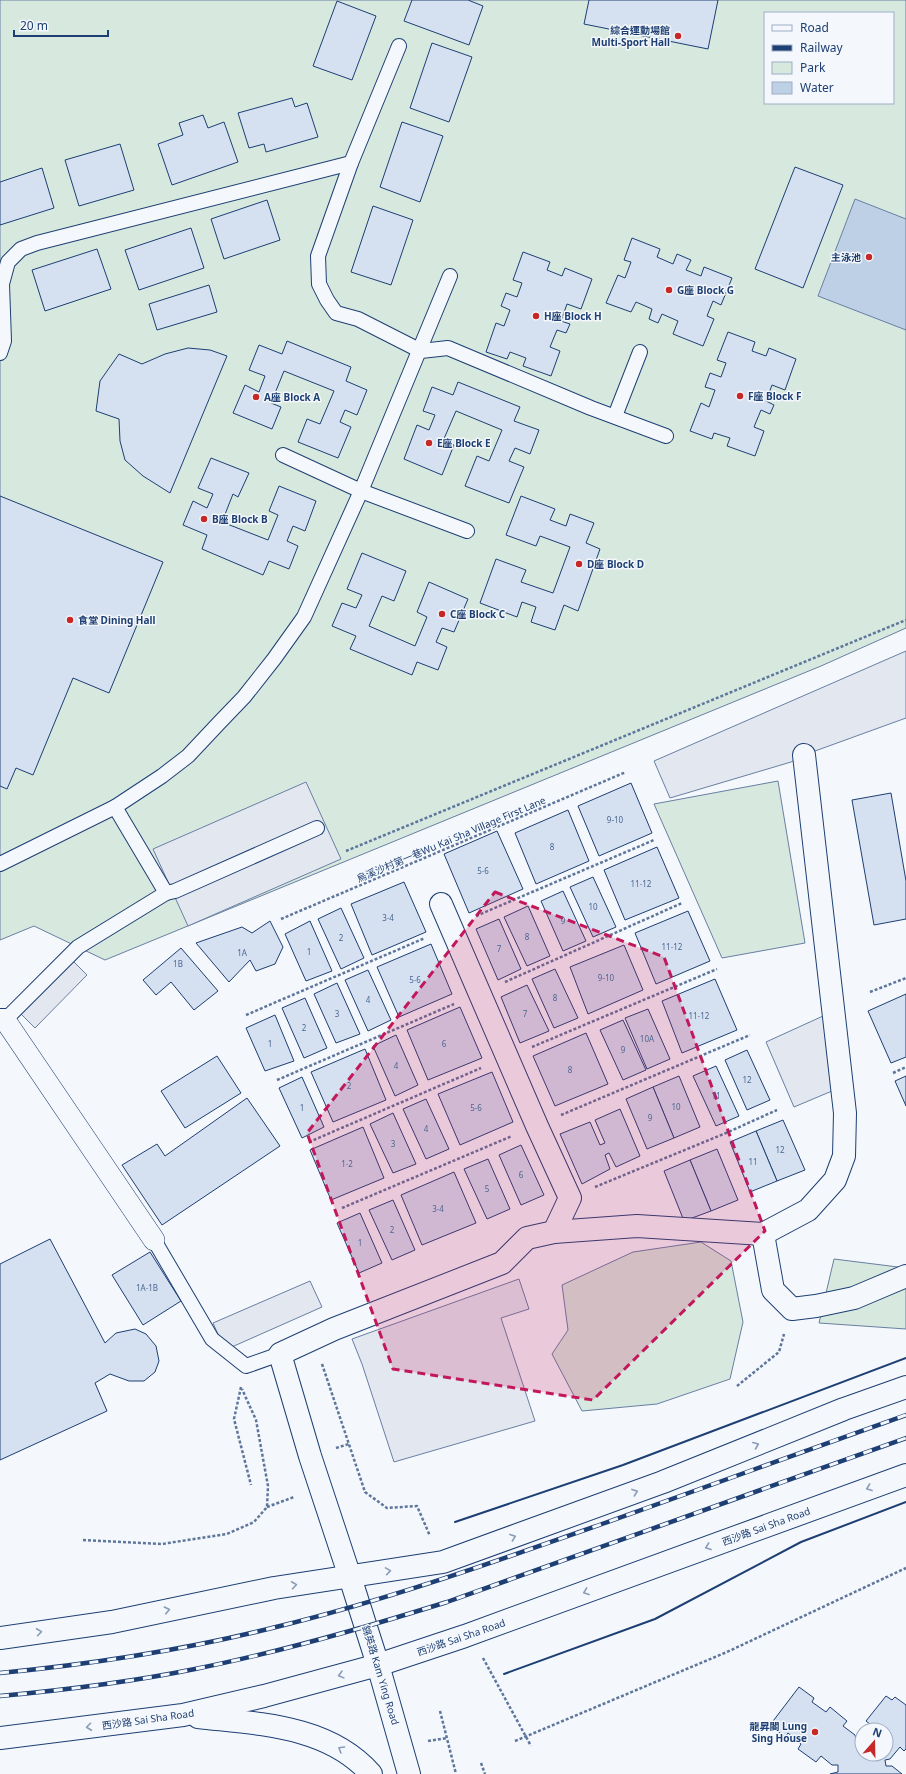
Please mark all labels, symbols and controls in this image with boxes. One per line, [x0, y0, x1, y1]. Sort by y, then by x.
scale bar [14, 12, 108, 38]
legend [764, 12, 894, 104]
text: 20 m [20, 17, 48, 34]
text: Road [800, 19, 829, 36]
place label: 綜合運動場館 Multi-Sport Hall [591, 23, 670, 49]
marker: 綜合運動場館 Multi-Sport Hall [673, 31, 683, 41]
text: Railway [800, 39, 844, 56]
text: Park [800, 59, 826, 76]
text: Water [800, 79, 834, 96]
place label: 主泳池 [831, 250, 861, 264]
marker: 主泳池 [864, 252, 874, 262]
place label: G座 Block G [677, 283, 734, 297]
marker: G座 Block G [664, 285, 674, 295]
place label: H座 Block H [544, 309, 602, 323]
marker: H座 Block H [531, 311, 541, 321]
place label: F座 Block F [748, 389, 801, 403]
place label: A座 Block A [264, 390, 320, 404]
marker: F座 Block F [735, 391, 745, 401]
marker: A座 Block A [251, 392, 261, 402]
place label: E座 Block E [437, 436, 491, 450]
marker: E座 Block E [424, 438, 434, 448]
place label: B座 Block B [212, 512, 268, 526]
marker: B座 Block B [199, 514, 209, 524]
place label: D座 Block D [587, 557, 644, 571]
marker: D座 Block D [574, 559, 584, 569]
place label: C座 Block C [450, 607, 506, 621]
marker: C座 Block C [437, 609, 447, 619]
place label: 食堂 Dining Hall [78, 613, 155, 627]
marker: 食堂 Dining Hall [65, 615, 75, 625]
street label: 烏溪沙村第一巷Wu Kai Sha Village First Lane [354, 793, 548, 885]
house number: 9-10 [607, 814, 624, 825]
house number: 8 [550, 841, 555, 852]
house number: 5-6 [477, 865, 489, 876]
house number: 11-12 [631, 878, 652, 889]
house number: 10 [588, 901, 598, 912]
house number: 3-4 [382, 912, 394, 923]
house number: 9 [561, 915, 566, 926]
house number: 8 [525, 931, 530, 942]
house number: 2 [339, 932, 344, 943]
house number: 11-12 [662, 941, 683, 952]
house number: 7 [497, 943, 502, 954]
house number: 1 [307, 946, 311, 957]
house number: 1A [237, 947, 248, 958]
house number: 1B [173, 958, 183, 969]
house number: 9-10 [598, 972, 615, 983]
house number: 5-6 [409, 974, 421, 985]
house number: 8 [553, 992, 558, 1003]
house number: 4 [366, 994, 371, 1005]
house number: 3 [335, 1008, 340, 1019]
house number: 7 [523, 1008, 528, 1019]
house number: 11-12 [689, 1010, 710, 1021]
house number: 2 [302, 1022, 307, 1033]
house number: 10A [640, 1033, 655, 1044]
house number: 1 [268, 1038, 272, 1049]
house number: 6 [442, 1038, 447, 1049]
house number: 9 [621, 1044, 626, 1055]
house number: 4 [394, 1060, 399, 1071]
house number: 8 [568, 1064, 573, 1075]
house number: 12 [742, 1074, 752, 1085]
house number: 2 [347, 1080, 352, 1091]
house number: 11 [711, 1090, 721, 1101]
house number: 10 [671, 1101, 681, 1112]
house number: 1 [300, 1102, 304, 1113]
house number: 5-6 [470, 1102, 482, 1113]
house number: 9 [648, 1112, 653, 1123]
house number: 4 [424, 1123, 429, 1134]
house number: 3 [391, 1138, 396, 1149]
house number: 12 [775, 1144, 785, 1155]
house number: 11 [748, 1156, 758, 1167]
house number: 1-2 [341, 1158, 353, 1169]
house number: 6 [519, 1169, 524, 1180]
house number: 5 [485, 1183, 490, 1194]
house number: 3-4 [432, 1203, 444, 1214]
house number: 2 [390, 1224, 395, 1235]
house number: 1 [358, 1237, 362, 1248]
house number: 1A-1B [136, 1282, 158, 1293]
one-way arrow [753, 1441, 760, 1449]
one-way arrow [866, 1484, 873, 1492]
one-way arrow [632, 1489, 639, 1497]
street label: 西沙路 Sai Sha Road [720, 1504, 812, 1548]
one-way arrow [510, 1533, 517, 1542]
one-way arrow [704, 1543, 711, 1551]
one-way arrow [385, 1567, 391, 1576]
one-way arrow [291, 1581, 297, 1590]
one-way arrow [582, 1587, 589, 1596]
one-way arrow [164, 1607, 170, 1615]
street label: 西沙路 Sai Sha Road [415, 1615, 507, 1659]
street label: 錦英路 Kam Ying Road [359, 1623, 403, 1727]
one-way arrow [36, 1628, 42, 1637]
one-way arrow [338, 1670, 345, 1679]
street label: 西沙路 Sai Sha Road [101, 1706, 195, 1732]
place label: 龍昇閣 Lung Sing House [749, 1719, 807, 1745]
one-way arrow [86, 1722, 92, 1731]
north arrow [854, 1722, 894, 1762]
text: N [871, 1724, 884, 1741]
marker: 龍昇閣 Lung Sing House [810, 1727, 820, 1737]
one-way arrow [338, 1747, 345, 1754]

